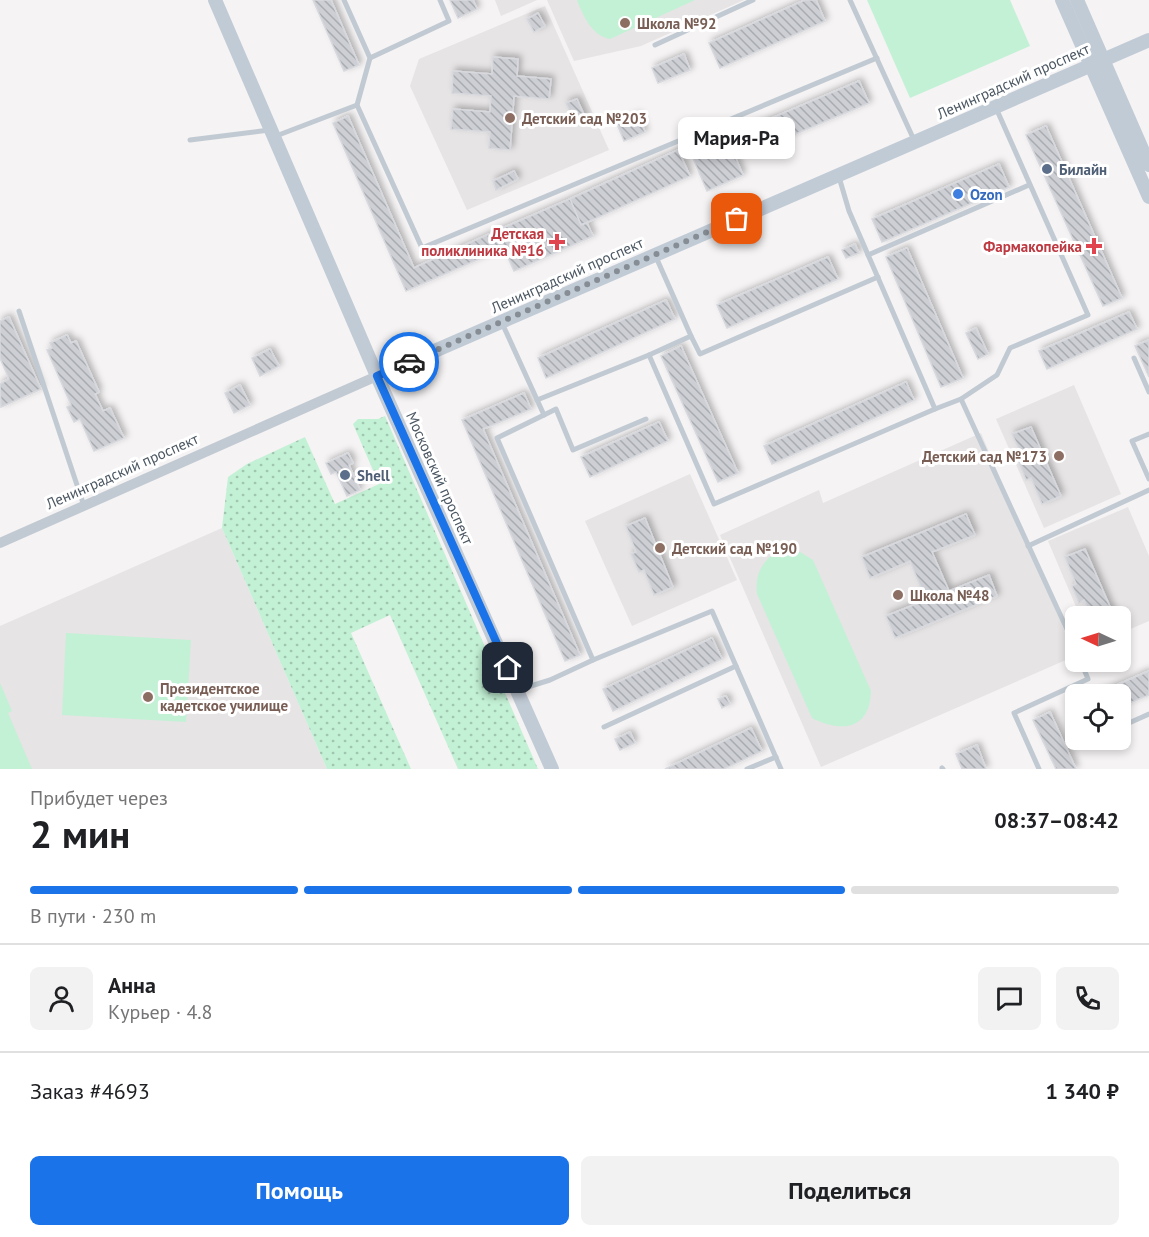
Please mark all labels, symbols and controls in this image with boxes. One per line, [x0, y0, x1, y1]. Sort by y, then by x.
place label: Школа №92 [637, 14, 717, 33]
marker: Школа №92 [618, 16, 632, 30]
street label: Ленинградский проспект [933, 39, 1092, 124]
place label: Детский сад №203 [522, 109, 647, 128]
marker: Детский сад №203 [503, 111, 517, 125]
callout: Мария-Ра [678, 117, 795, 159]
text: Мария-Ра [694, 125, 779, 151]
place label: Билайн [1059, 160, 1107, 179]
marker: Билайн [1040, 162, 1054, 176]
place label: Ozon [970, 185, 1003, 204]
marker: Ozon [951, 187, 965, 201]
pin [711, 193, 762, 244]
icon: bag [720, 202, 753, 235]
place label: Детская поликлиника №16 [421, 224, 544, 260]
street label: Ленинградский проспект [487, 233, 646, 318]
marker: Детская поликлиника №16 [548, 233, 566, 251]
place label: Фармакопейка [983, 237, 1082, 256]
marker: Фармакопейка [1087, 239, 1101, 253]
courier [379, 332, 439, 392]
icon: car [393, 346, 426, 379]
street label: Московский проспект [402, 409, 478, 547]
street label: Ленинградский проспект [42, 429, 201, 514]
place label: Детский сад №173 [922, 447, 1047, 466]
marker: Детский сад №173 [1052, 449, 1066, 463]
place label: Shell [357, 466, 390, 485]
marker: Shell [338, 468, 352, 482]
place label: Детский сад №190 [672, 539, 797, 558]
marker: Детский сад №190 [653, 541, 667, 555]
place label: Школа №48 [910, 586, 990, 605]
marker: Школа №48 [891, 588, 905, 602]
north arrow [1065, 606, 1131, 672]
map controls [1065, 606, 1131, 750]
pin [482, 642, 533, 693]
icon: home [491, 651, 524, 684]
place label: Президентское кадетское училище [160, 679, 288, 715]
button: locate [1065, 684, 1131, 750]
marker: Президентское кадетское училище [141, 690, 155, 704]
text: Прибудет через [30, 785, 168, 811]
text: 08:37–08:42 [994, 806, 1119, 834]
text: 2 мин [30, 808, 130, 859]
text: В пути · 230 m [30, 903, 156, 929]
button: person [30, 967, 93, 1030]
button: chat [978, 967, 1041, 1030]
button: phone [1056, 967, 1119, 1030]
text: Анна [108, 971, 156, 999]
text: Курьер · 4.8 [108, 999, 212, 1025]
text: Заказ #4693 [30, 1077, 150, 1105]
text: 1 340 ₽ [1045, 1077, 1119, 1105]
button: Помощь [30, 1156, 569, 1225]
button: Поделиться [581, 1156, 1119, 1225]

